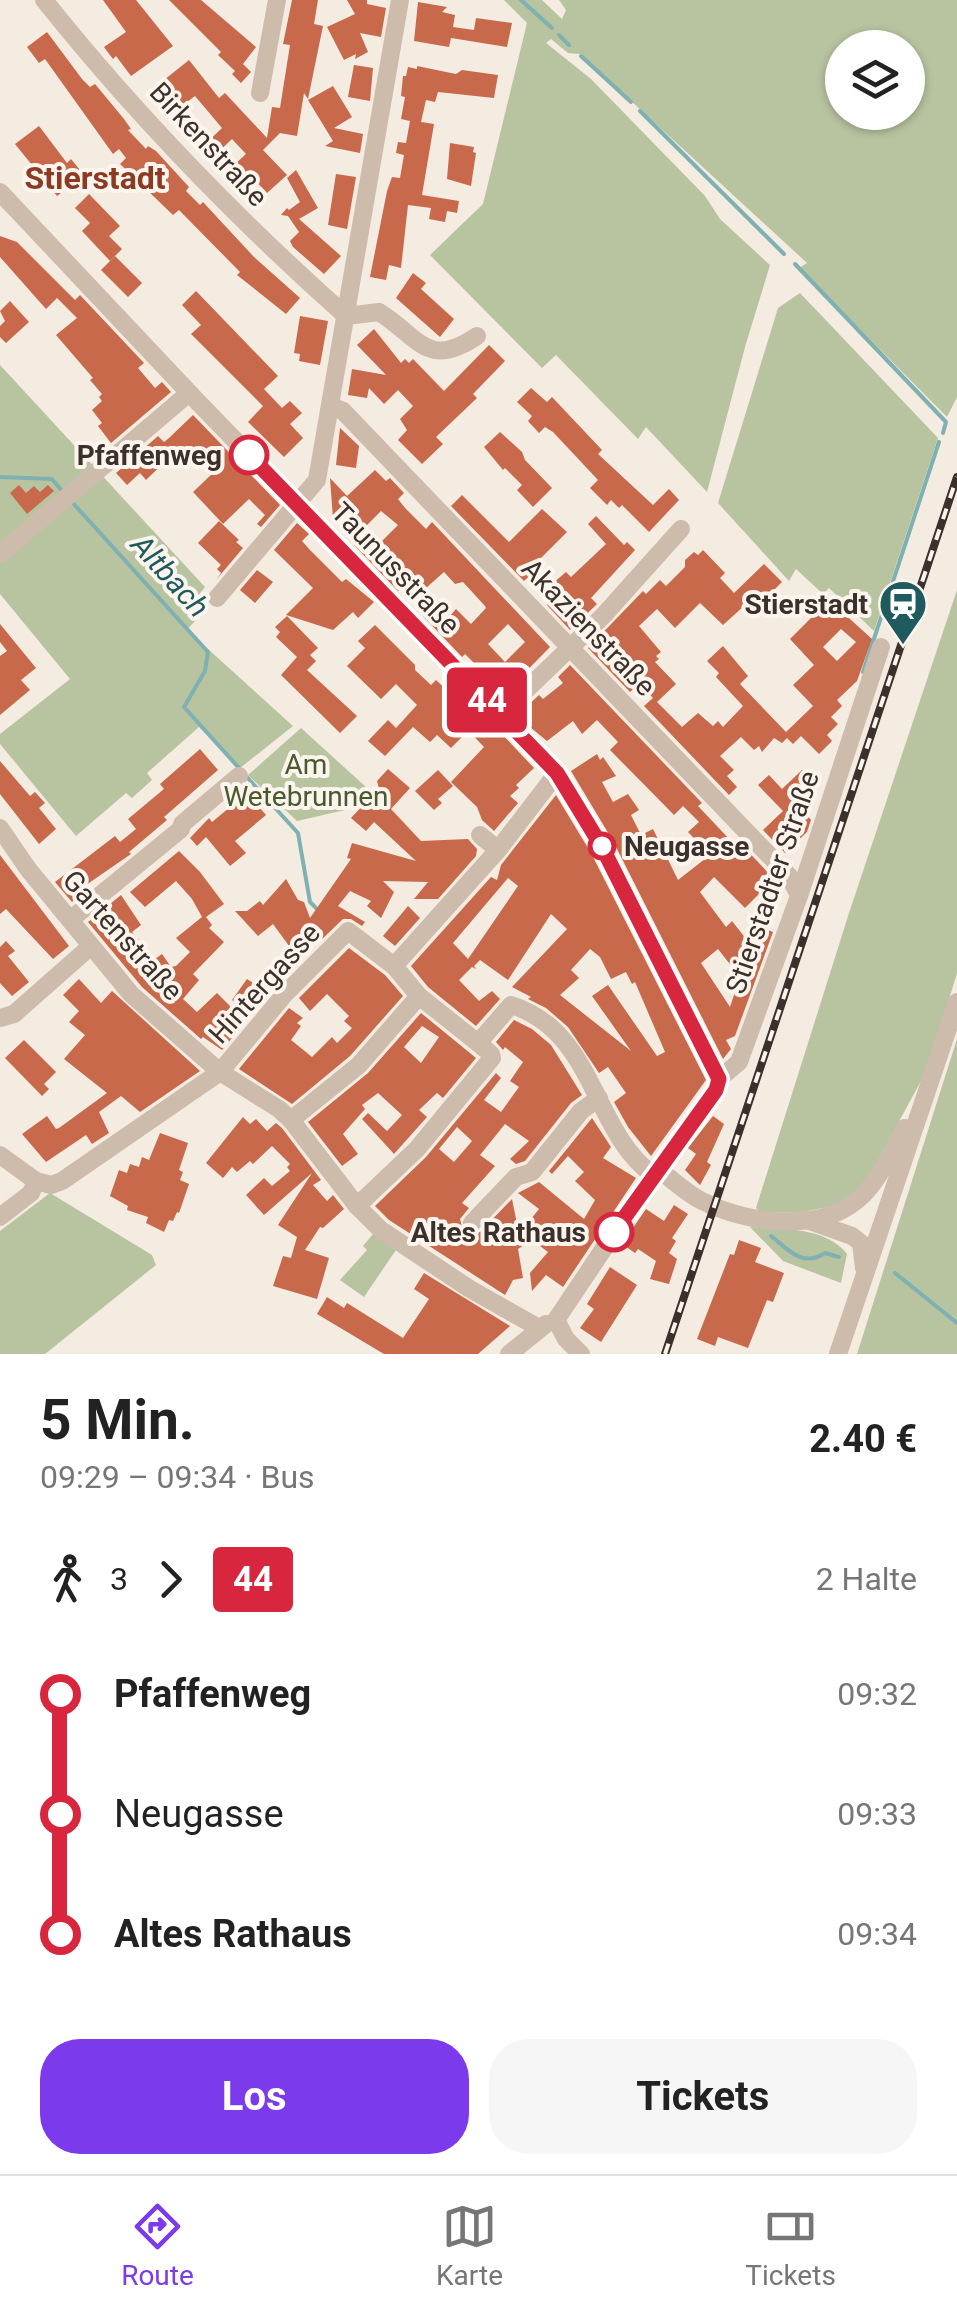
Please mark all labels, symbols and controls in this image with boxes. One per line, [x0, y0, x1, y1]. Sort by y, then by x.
map controls [825, 30, 925, 130]
button: layers [825, 30, 925, 130]
street label: Birkenstraße [143, 76, 274, 213]
district label: Stierstadt [24, 159, 166, 197]
marker: Pfaffenweg [230, 436, 268, 474]
place label: Pfaffenweg [77, 439, 222, 472]
street label: Taunusstraße [325, 496, 467, 641]
water label: Altbach [123, 526, 217, 624]
street label: Akazienstraße [515, 552, 662, 703]
station icon: Stierstadt [877, 578, 929, 646]
place label: Stierstadt [744, 588, 868, 621]
line badge: 44 [442, 668, 532, 732]
text: 44 [467, 680, 507, 721]
park label: Am Wetebrunnen [223, 748, 389, 813]
street label: Stierstadter Straße [719, 766, 826, 998]
place label: Neugasse [624, 830, 749, 863]
marker: Neugasse [589, 833, 615, 859]
street label: Gartenstraße [56, 864, 190, 1007]
street label: Hintergasse [202, 916, 327, 1050]
marker: Altes Rathaus [595, 1213, 633, 1251]
place label: Altes Rathaus [411, 1216, 586, 1249]
text: 5 Min. [40, 1388, 195, 1452]
text: 2.40 € [809, 1417, 917, 1461]
text: 09:29 – 09:34 · Bus [40, 1458, 315, 1496]
icon: walk [40, 1552, 95, 1607]
icon: forward [143, 1552, 198, 1607]
text: 44 [233, 1559, 273, 1600]
text: 3 [110, 1560, 128, 1598]
text: 2 Halte [816, 1560, 917, 1598]
text: Pfaffenweg [114, 1672, 311, 1716]
text: 09:32 [837, 1675, 917, 1713]
text: Neugasse [114, 1792, 284, 1836]
text: 09:33 [837, 1795, 917, 1833]
text: Altes Rathaus [114, 1912, 352, 1956]
text: 09:34 [837, 1915, 917, 1953]
button: Los [40, 2039, 469, 2154]
button: Tickets [489, 2039, 917, 2154]
tab: Route [121, 2199, 194, 2292]
tab: Karte [436, 2199, 503, 2292]
tab: Tickets [745, 2199, 836, 2292]

